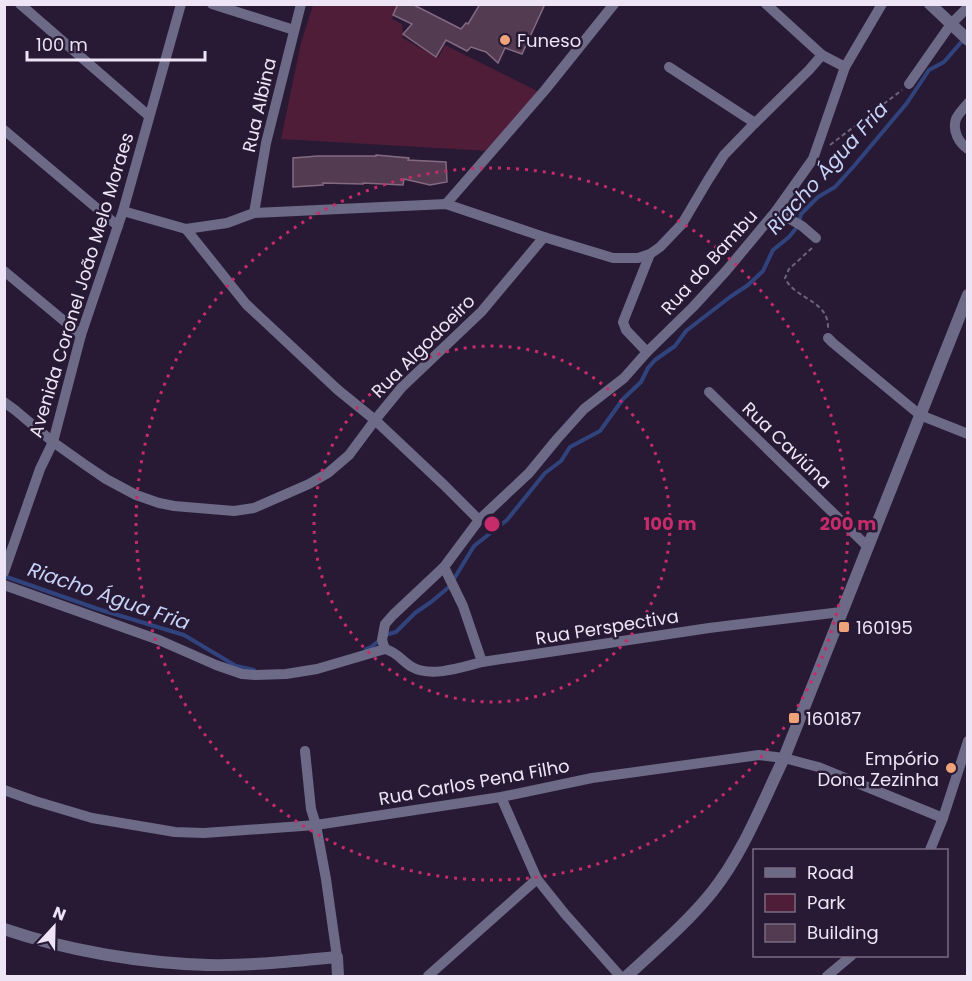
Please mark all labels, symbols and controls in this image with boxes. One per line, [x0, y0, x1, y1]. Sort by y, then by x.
scale bar [27, 24, 206, 62]
place label: Funeso [517, 28, 581, 53]
text: 100 m [36, 32, 88, 57]
marker: Funeso [498, 33, 512, 47]
street label: Rua Albina [236, 55, 282, 155]
water label: Riacho Água Fria [760, 96, 894, 240]
street label: Avenida Coronel João Melo Moraes [23, 130, 139, 440]
street label: Rua do Bambu [655, 204, 763, 320]
street label: Rua Algodoeiro [366, 289, 480, 403]
street label: Rua Caviúna [737, 396, 837, 494]
text: 100 m [643, 511, 697, 536]
text: 200 m [820, 511, 876, 536]
centre of rings [482, 514, 502, 534]
water label: Riacho Água Fria [24, 555, 194, 637]
street label: Rua Perspectiva [534, 603, 680, 651]
place label: 160195 [856, 615, 913, 640]
marker: 160195 [837, 620, 851, 634]
place label: 160187 [806, 706, 862, 731]
marker: 160187 [787, 711, 801, 725]
place label: Empório Dona Zezinha [818, 746, 939, 792]
street label: Rua Carlos Pena Filho [377, 753, 571, 811]
marker: Empório Dona Zezinha [944, 761, 958, 775]
legend [753, 849, 948, 957]
text: Road [807, 860, 854, 885]
text: Park [807, 890, 846, 915]
north arrow [24, 897, 84, 957]
text: N [50, 901, 69, 926]
text: Building [807, 920, 879, 945]

